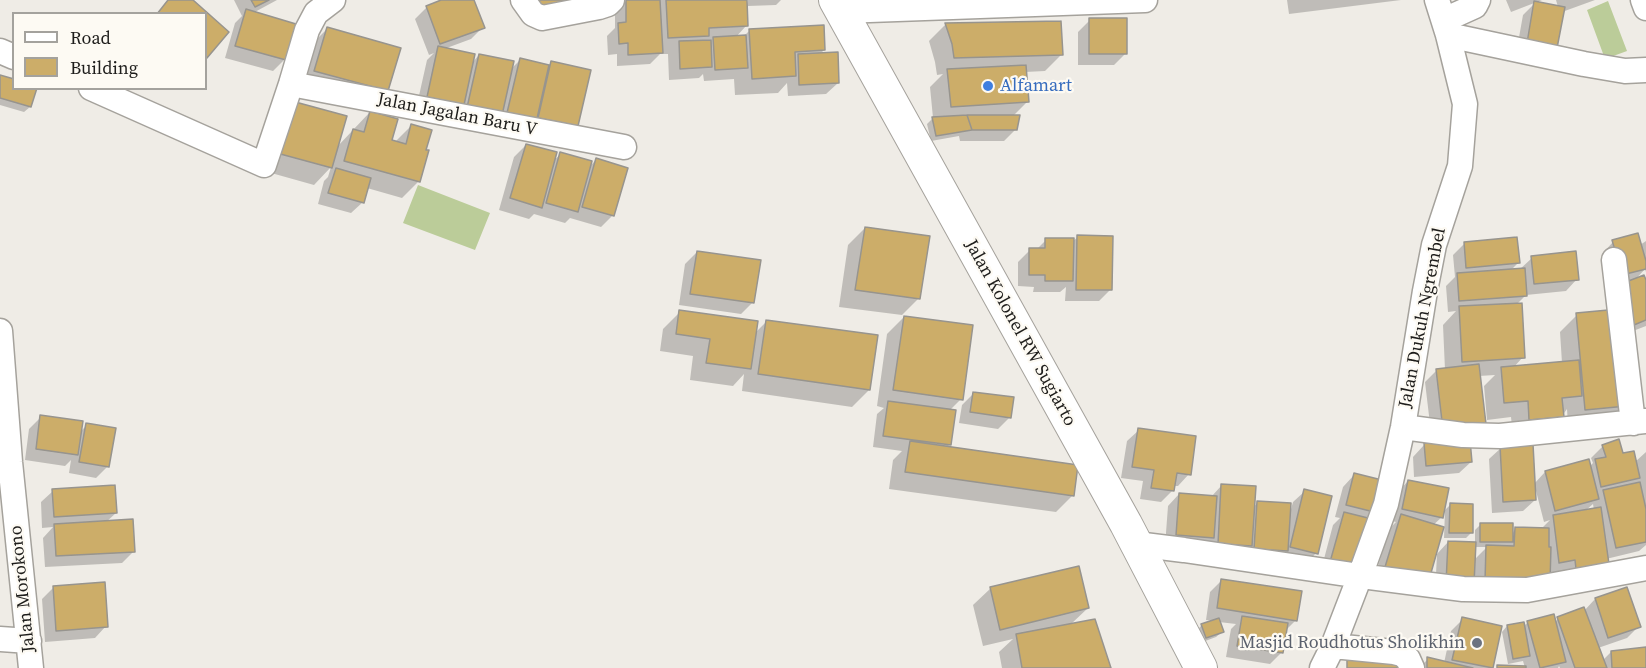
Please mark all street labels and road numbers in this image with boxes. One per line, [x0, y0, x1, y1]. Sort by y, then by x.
street label: Jalan Jagalan Baru V [375, 89, 539, 141]
street label: Jalan Dukuh Ngrembel [1395, 226, 1451, 410]
street label: Jalan Kolonel RW Sugiarto [960, 236, 1080, 430]
street label: Jalan Morokono [6, 524, 40, 654]

